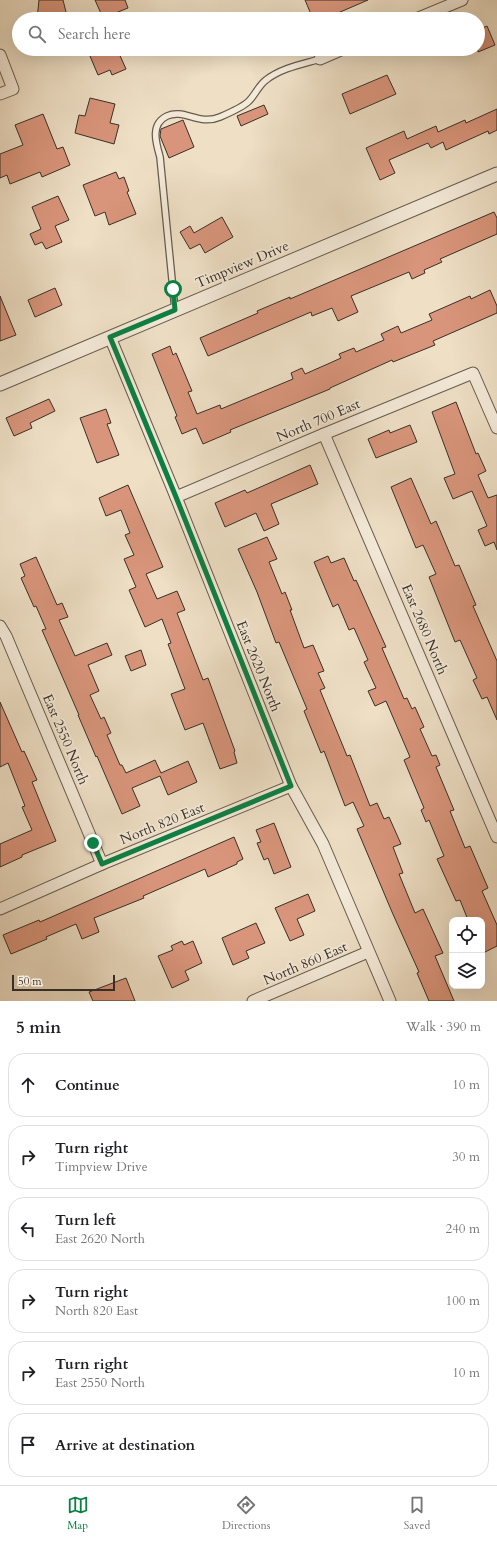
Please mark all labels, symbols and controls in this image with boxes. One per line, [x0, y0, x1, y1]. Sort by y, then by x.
search box [12, 12, 485, 56]
icon: search [26, 23, 48, 45]
text: Search here [58, 24, 131, 44]
street label: Timpview Drive [193, 236, 292, 293]
route start [164, 280, 182, 298]
street label: North 700 East [273, 394, 364, 447]
street label: East 2680 North [397, 581, 452, 678]
street label: East 2620 North [232, 618, 286, 715]
street label: East 2550 North [38, 691, 93, 788]
street label: North 820 East [117, 798, 208, 849]
route end [84, 834, 102, 852]
map controls [449, 917, 485, 989]
button: locate [449, 917, 485, 953]
street label: North 860 East [260, 937, 351, 990]
button: layers [449, 953, 485, 989]
scale bar [12, 973, 115, 992]
text: 50 m [18, 974, 42, 989]
text: 5 min [16, 1016, 61, 1039]
text: Walk · 390 m [406, 1018, 481, 1036]
icon: ahead [17, 1074, 39, 1096]
text: Continue [55, 1075, 120, 1095]
text: 10 m [452, 1076, 480, 1094]
text: Turn right [55, 1138, 128, 1158]
icon: right [17, 1146, 39, 1168]
text: 30 m [452, 1148, 480, 1166]
text: Timpview Drive [55, 1158, 148, 1176]
text: Turn left [55, 1210, 116, 1230]
icon: left [17, 1218, 39, 1240]
text: 240 m [446, 1220, 480, 1238]
text: East 2620 North [55, 1230, 145, 1248]
text: Turn right [55, 1282, 128, 1302]
icon: right [17, 1290, 39, 1312]
text: 100 m [446, 1292, 480, 1310]
text: North 820 East [55, 1302, 138, 1320]
text: Turn right [55, 1354, 128, 1374]
icon: right [17, 1362, 39, 1384]
text: 10 m [452, 1364, 480, 1382]
text: East 2550 North [55, 1374, 145, 1392]
icon: arrive [17, 1434, 39, 1456]
text: Arrive at destination [55, 1435, 195, 1455]
tab: Map [67, 1494, 89, 1533]
tab: Directions [222, 1494, 270, 1533]
tab: Saved [404, 1494, 430, 1533]

